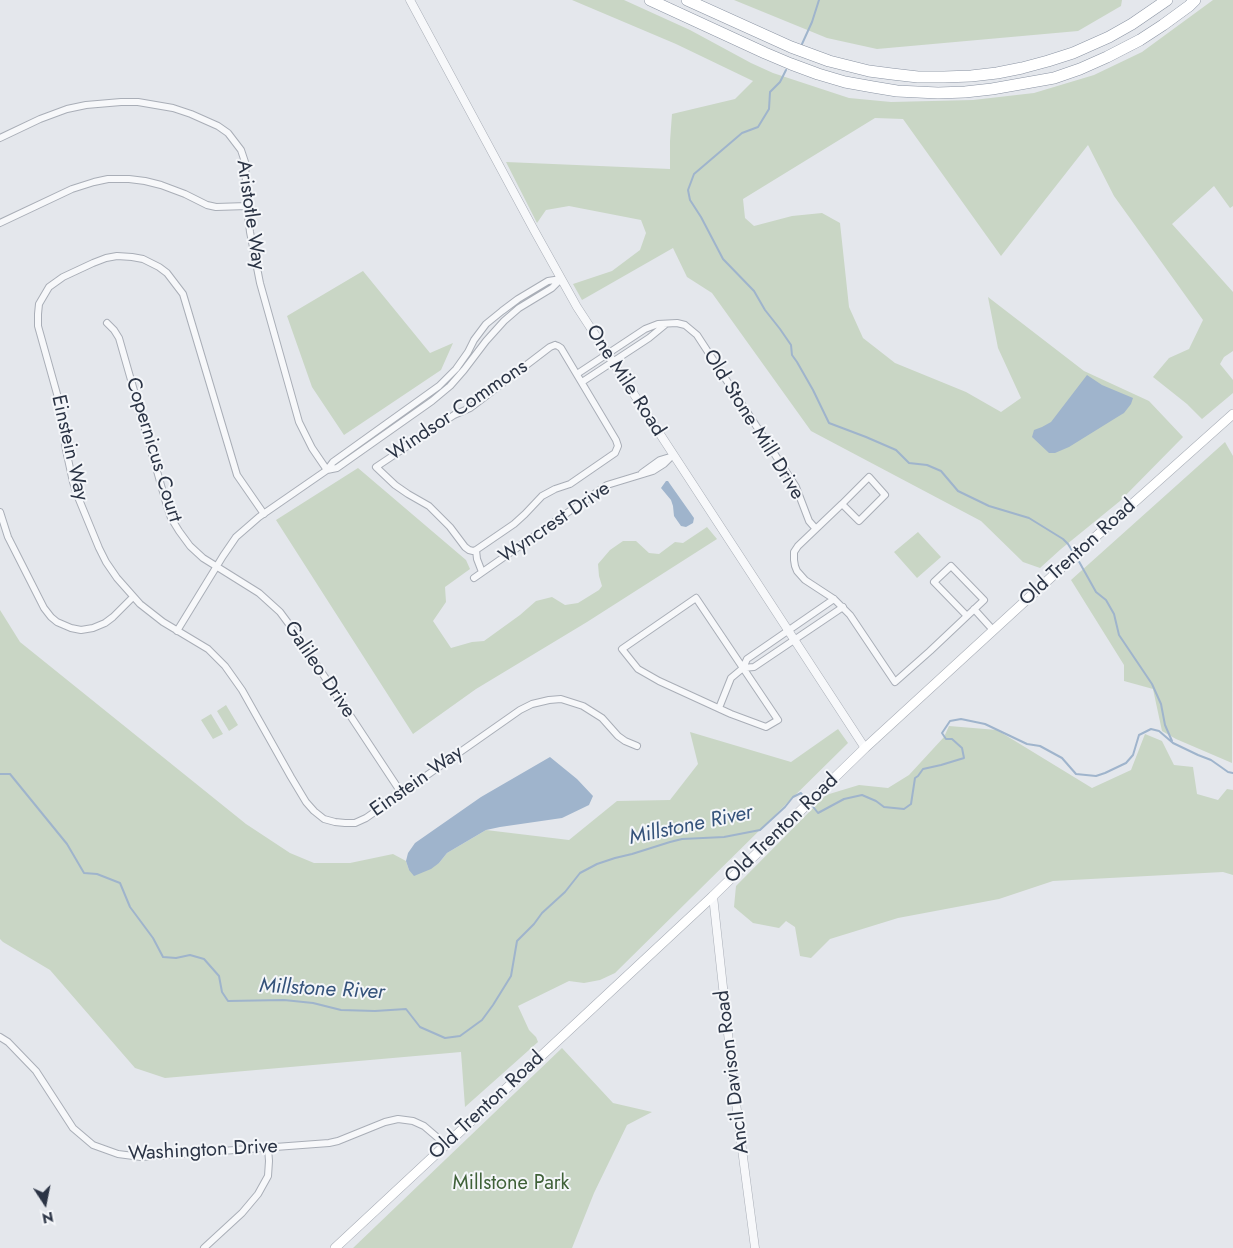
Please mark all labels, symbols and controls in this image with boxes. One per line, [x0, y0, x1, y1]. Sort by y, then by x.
street label: Aristotle Way [230, 158, 270, 272]
street label: One Mile Road [580, 321, 670, 441]
street label: Old Stone Mill Drive [697, 346, 809, 504]
street label: Windsor Commons [383, 355, 533, 467]
street label: Copernicus Court [120, 375, 186, 525]
street label: Einstein Way [45, 393, 93, 503]
street label: Wyncrest Drive [495, 477, 615, 569]
street label: Old Trenton Road [1015, 494, 1141, 612]
street label: Galileo Drive [278, 617, 360, 723]
street label: Einstein Way [366, 741, 468, 823]
street label: Old Trenton Road [720, 769, 844, 889]
water label: Millstone River [627, 801, 755, 851]
water label: Millstone River [259, 974, 385, 1006]
street label: Ancil Davison Road [711, 989, 755, 1155]
street label: Old Trenton Road [425, 1047, 549, 1165]
street label: Washington Drive [128, 1135, 278, 1167]
park label: Millstone Park [453, 1172, 569, 1196]
north arrow [20, 1178, 70, 1228]
text: N [40, 1207, 55, 1229]

